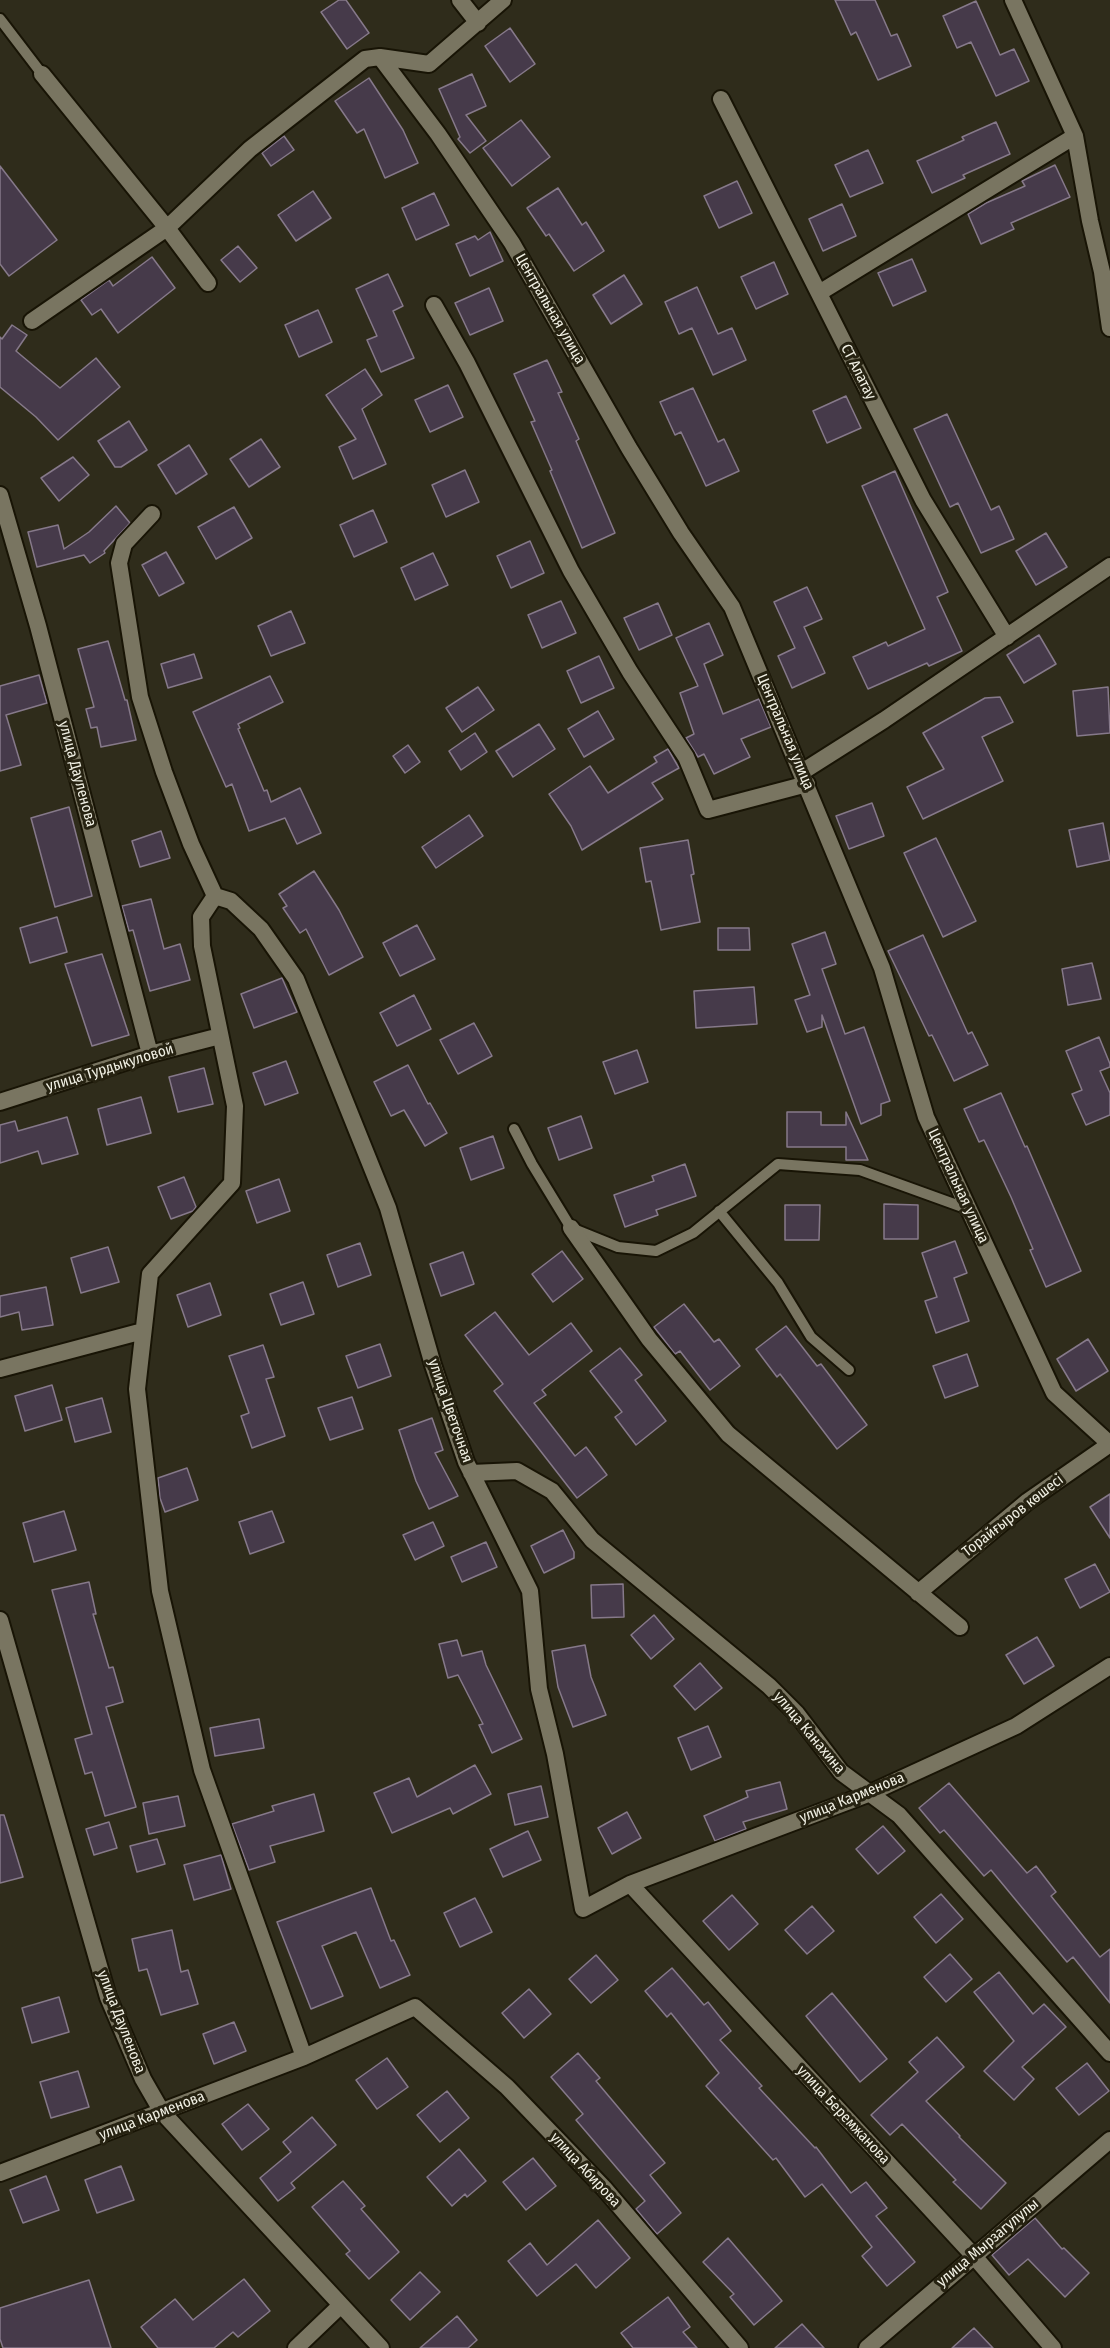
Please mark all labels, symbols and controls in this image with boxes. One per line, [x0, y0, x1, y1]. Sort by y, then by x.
street label: Центральная улица [511, 251, 589, 367]
street label: СТ Алатау [836, 341, 880, 403]
street label: Центральная улица [752, 671, 818, 793]
street label: улица Дауленова [54, 719, 100, 829]
street label: улица Турдыкуловой [44, 1040, 176, 1096]
street label: Центральная улица [924, 1126, 992, 1246]
street label: улица Цветочная [424, 1357, 476, 1465]
street label: Торайғыров көшесі [959, 1471, 1067, 1561]
street label: улица Канахина [769, 1688, 849, 1778]
street label: улица Карменова [797, 1769, 907, 1827]
street label: улица Дауленова [93, 1968, 149, 2076]
street label: улица Беремжанова [793, 2062, 893, 2168]
street label: улица Карменова [97, 2088, 207, 2144]
street label: улица Абирова [546, 2129, 624, 2211]
street label: улица Мырзагулулы [933, 2195, 1043, 2291]

